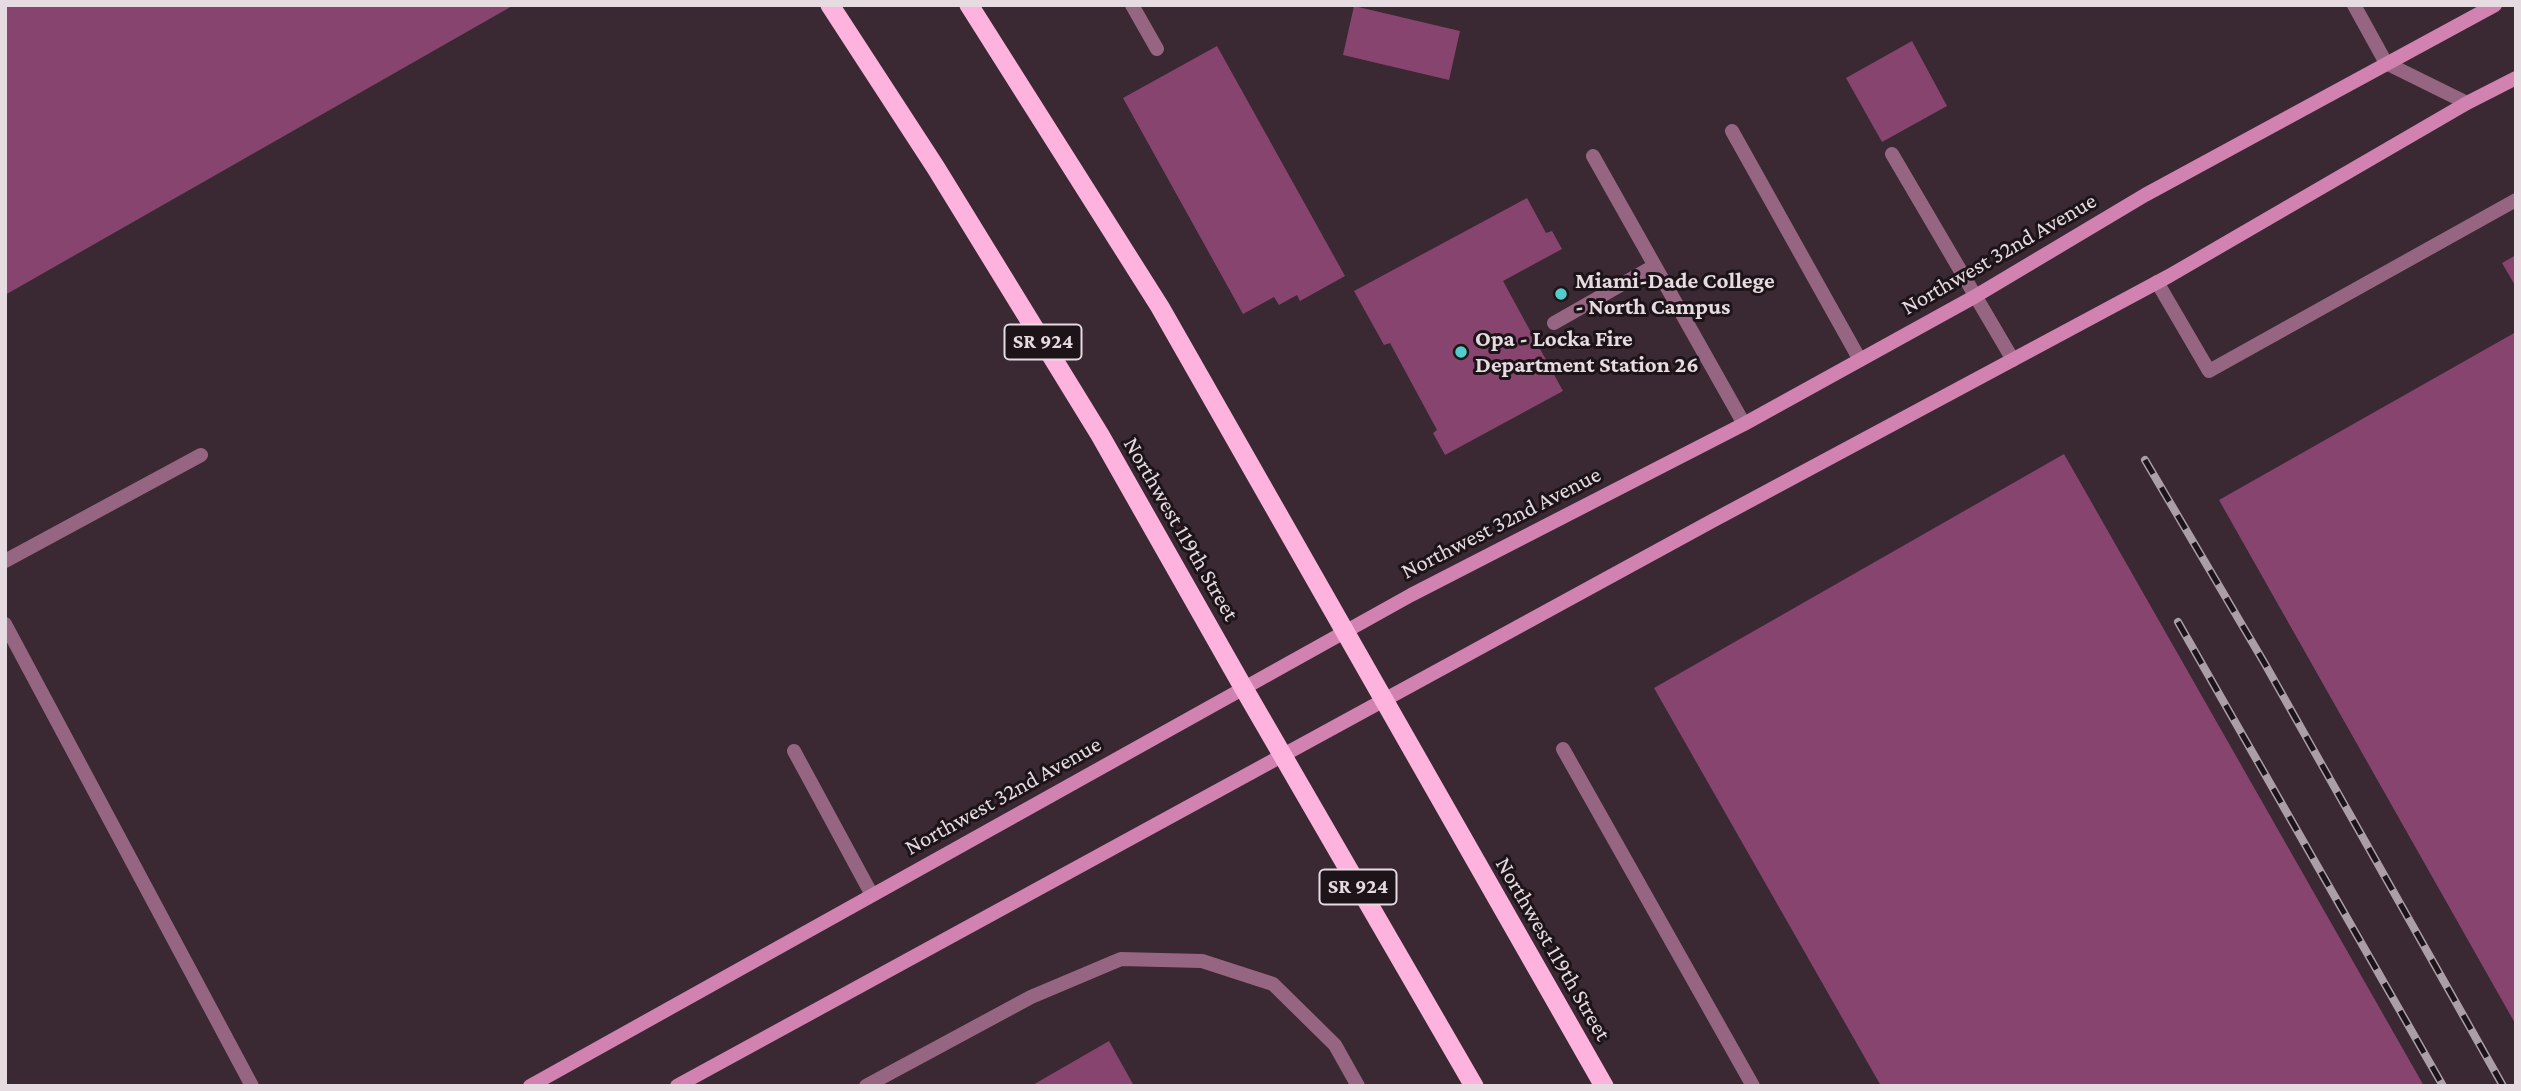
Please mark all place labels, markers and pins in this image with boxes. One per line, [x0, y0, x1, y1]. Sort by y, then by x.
place label: Miami-Dade College - North Campus [1575, 267, 1775, 321]
marker: Miami-Dade College - North Campus [1553, 286, 1569, 302]
place label: Opa - Locka Fire Department Station 26 [1475, 325, 1699, 379]
marker: Opa - Locka Fire Department Station 26 [1453, 344, 1469, 360]

